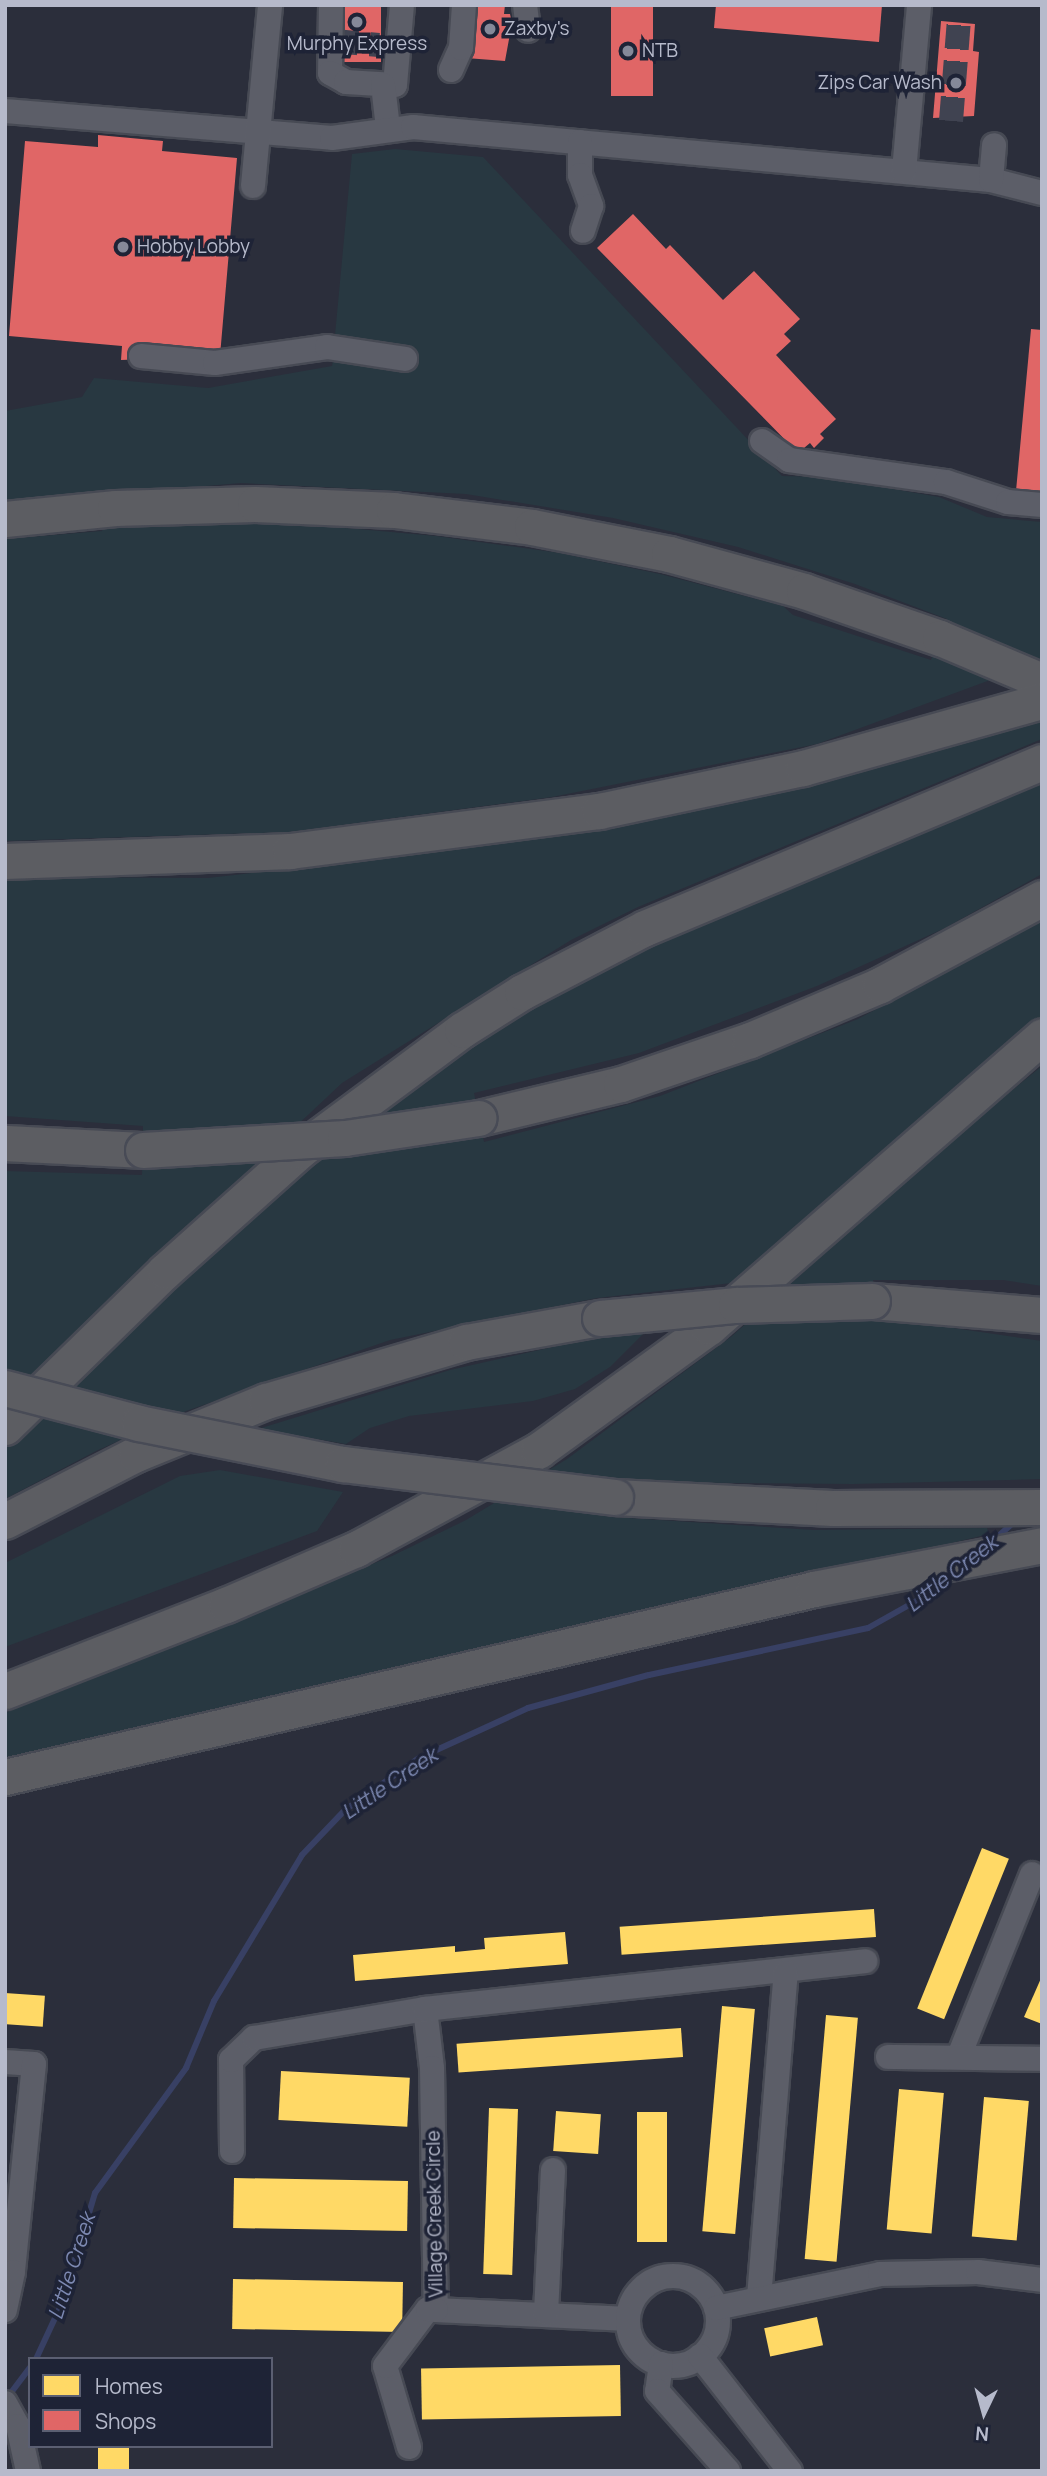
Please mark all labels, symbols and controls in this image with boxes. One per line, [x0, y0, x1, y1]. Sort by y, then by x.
marker: Murphy Express [349, 14, 365, 30]
place label: Zaxby's [504, 18, 570, 40]
marker: Zaxby's [482, 21, 498, 37]
place label: Murphy Express [287, 33, 427, 55]
place label: NTB [642, 40, 678, 62]
marker: NTB [620, 43, 636, 59]
place label: Zips Car Wash [817, 72, 942, 94]
marker: Zips Car Wash [948, 75, 964, 91]
place label: Hobby Lobby [137, 236, 250, 258]
marker: Hobby Lobby [115, 239, 131, 255]
water label: Little Creek [900, 1529, 1002, 1617]
water label: Little Creek [336, 1742, 442, 1824]
street label: Village Creek Circle [422, 2130, 448, 2298]
water label: Little Creek [42, 2210, 100, 2322]
legend [28, 2357, 273, 2448]
text: Homes [95, 2372, 163, 2400]
north arrow [949, 2378, 1019, 2448]
text: Shops [95, 2407, 156, 2435]
text: N [974, 2420, 990, 2447]

